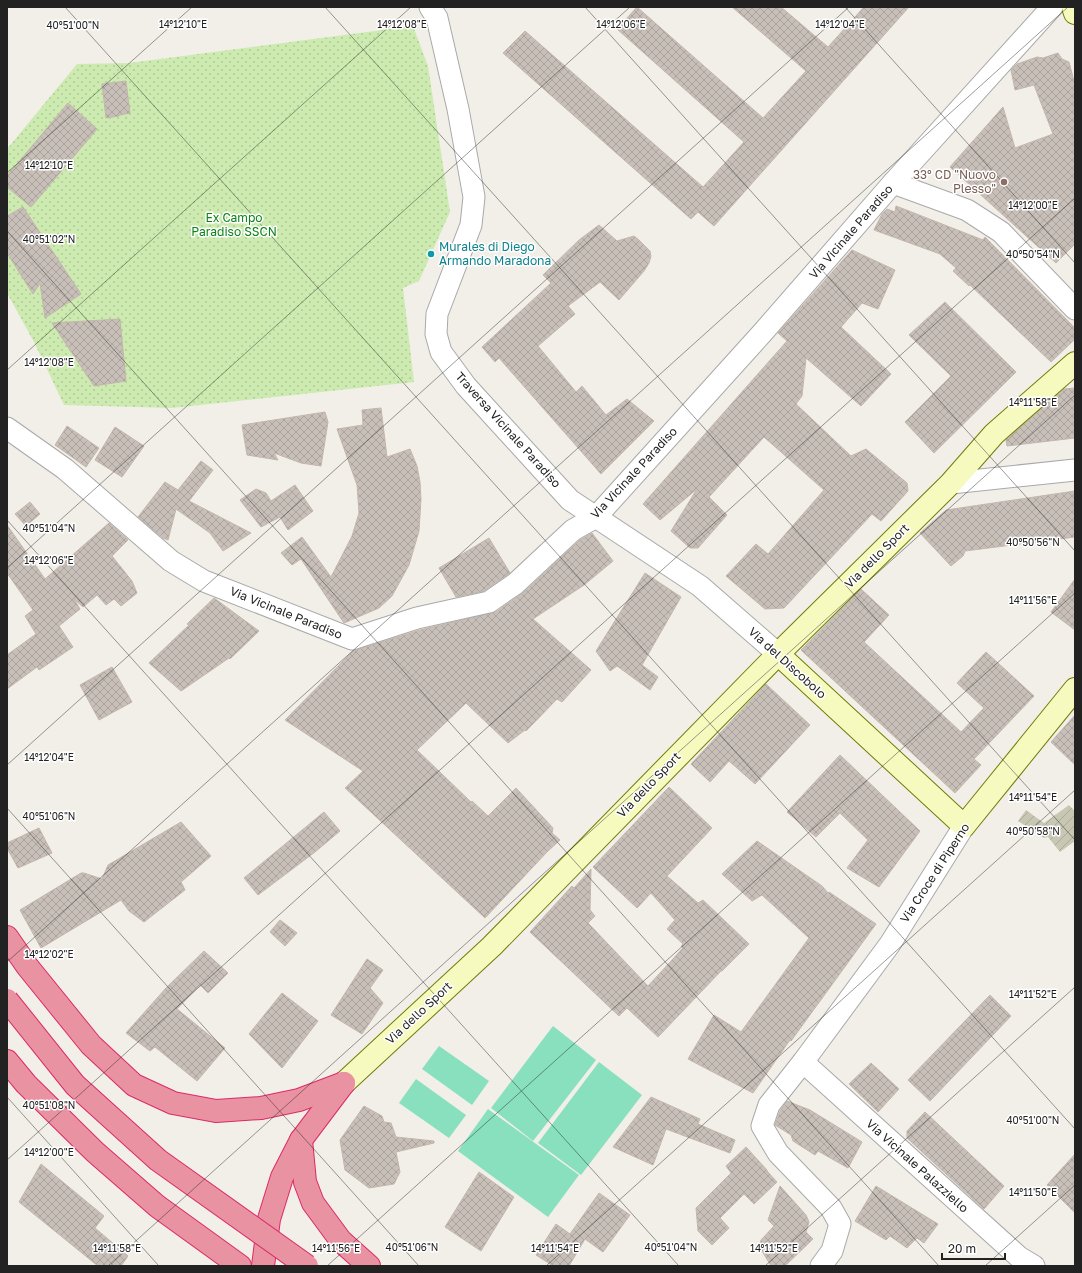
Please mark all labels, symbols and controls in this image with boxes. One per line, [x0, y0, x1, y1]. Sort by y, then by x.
text: 14°12'10"E [159, 18, 207, 30]
text: 14°12'08"E [377, 18, 427, 30]
text: 14°12'06"E [596, 18, 646, 30]
text: 14°12'04"E [815, 18, 865, 30]
text: 40°51'00"N [47, 19, 99, 31]
text: 14°12'10"E [25, 159, 73, 171]
place label: 33° CD "Nuovo Plesso" [913, 167, 996, 196]
marker: 33° CD "Nuovo Plesso" [999, 177, 1009, 187]
street label: Via Vicinale Paradiso [806, 182, 896, 282]
text: 14°12'00"E [1008, 199, 1058, 211]
park label: Ex Campo Paradiso SSCN [191, 210, 277, 239]
text: 40°51'02"N [23, 233, 75, 245]
place label: Murales di Diego Armando Maradona [439, 239, 551, 268]
text: 40°50'54"N [1006, 248, 1060, 260]
marker: Murales di Diego Armando Maradona [426, 249, 436, 259]
text: 14°12'08"E [24, 356, 74, 368]
street label: Traversa Vicinale Paradiso [452, 369, 564, 491]
text: 14°11'58"E [1009, 396, 1057, 408]
street label: Via Vicinale Paradiso [587, 424, 680, 522]
street label: Via dello Sport [841, 520, 912, 591]
text: 40°51'04"N [23, 522, 75, 534]
text: 40°50'56"N [1006, 536, 1060, 548]
text: 14°12'06"E [24, 554, 74, 566]
street label: Via Vicinale Paradiso [228, 583, 345, 642]
text: 14°11'56"E [1009, 594, 1057, 606]
street label: Via del Discobolo [745, 624, 829, 701]
street label: Via dello Sport [614, 749, 684, 820]
text: 14°12'04"E [24, 751, 74, 763]
text: 14°11'54"E [1009, 791, 1057, 803]
text: 40°51'06"N [23, 810, 75, 822]
street label: Via Croce di Piperno [897, 820, 972, 925]
text: 40°50'58"N [1006, 825, 1060, 837]
text: 14°12'02"E [24, 948, 74, 960]
street label: Via dello Sport [382, 978, 455, 1047]
text: 14°11'52"E [1009, 988, 1057, 1000]
text: 40°51'08"N [23, 1099, 75, 1111]
text: 40°51'00"N [1007, 1114, 1059, 1126]
street label: Via Vicinale Palazziello [863, 1116, 972, 1215]
text: 14°12'00"E [24, 1146, 74, 1158]
text: 14°11'50"E [1009, 1186, 1057, 1198]
scale bar [942, 1235, 1005, 1261]
text: 40°51'06"N [386, 1241, 438, 1253]
text: 40°51'04"N [645, 1241, 697, 1253]
text: 20 m [948, 1241, 976, 1256]
text: 14°11'58"E [93, 1242, 141, 1254]
text: 14°11'56"E [312, 1242, 360, 1254]
text: 14°11'54"E [531, 1242, 579, 1254]
text: 14°11'52"E [750, 1242, 798, 1254]

